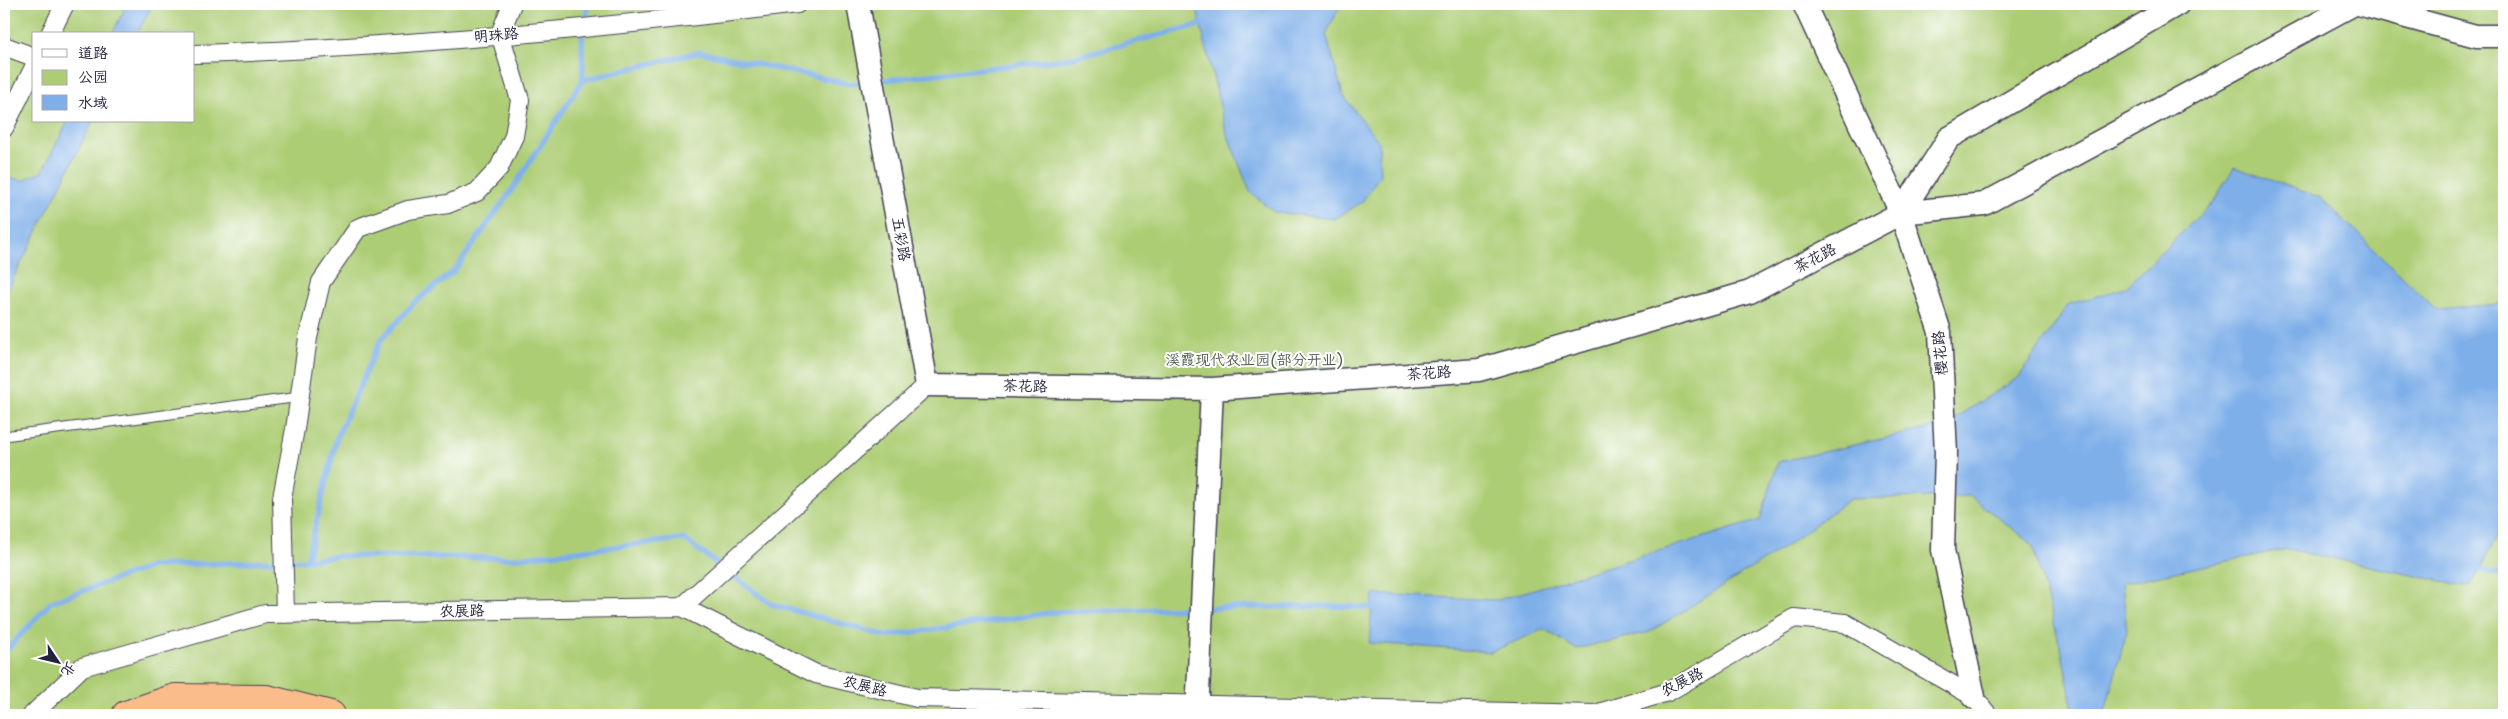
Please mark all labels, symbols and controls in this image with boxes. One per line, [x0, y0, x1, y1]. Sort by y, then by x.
street label: 明珠路 [473, 23, 519, 47]
legend [32, 32, 195, 122]
text: 道路 [78, 43, 108, 63]
text: 公园 [78, 67, 108, 87]
text: 水域 [78, 93, 108, 113]
street label: 五彩路 [887, 215, 915, 263]
street label: 茶花路 [1790, 239, 1840, 277]
street label: 樱花路 [1928, 330, 1952, 376]
park label: 溪霞现代农业园(部分开业) [1165, 350, 1343, 370]
street label: 茶花路 [1406, 361, 1452, 385]
street label: 茶花路 [1002, 376, 1048, 396]
street label: 农展路 [439, 601, 485, 621]
north arrow [32, 636, 82, 686]
text: 北 [57, 659, 80, 680]
street label: 农展路 [1657, 663, 1707, 701]
street label: 农展路 [841, 671, 889, 701]

